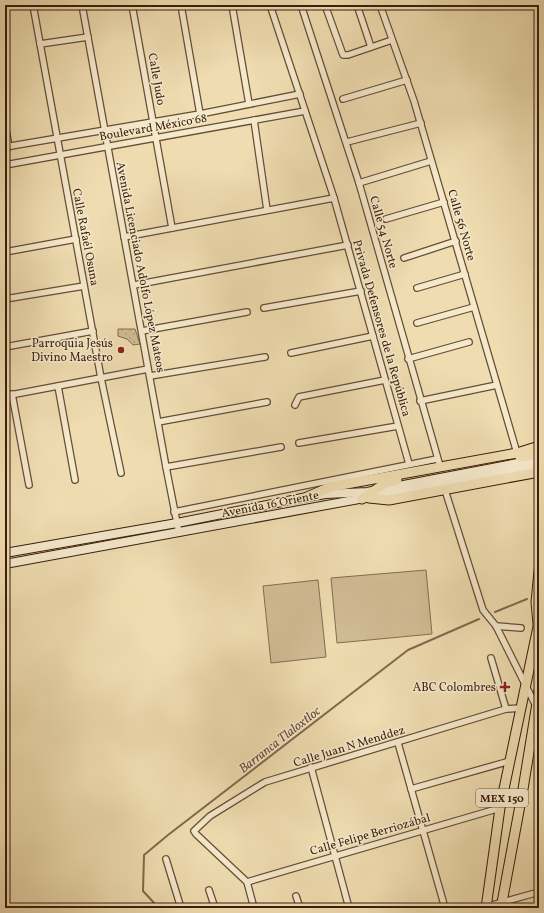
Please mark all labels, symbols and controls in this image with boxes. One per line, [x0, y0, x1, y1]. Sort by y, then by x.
street label: Calle Judo [144, 52, 168, 107]
street label: Boulevard México 68 [98, 111, 208, 145]
street label: Avenida Licenciado Adolfo López Mateos [112, 160, 168, 374]
street label: Calle Rafaél Osuna [68, 187, 102, 287]
street label: Calle 56 Norte [443, 188, 479, 263]
street label: Calle 54 Norte [365, 194, 401, 271]
street label: Privada Defensores de la República [348, 238, 414, 419]
place label: Parroquia Jesús Divino Maestro [31, 336, 113, 366]
marker: Parroquia Jesús Divino Maestro [116, 345, 126, 355]
street label: Avenida 16 Oriente [220, 488, 320, 522]
place label: ABC Colombres [413, 680, 496, 696]
marker: ABC Colombres [499, 681, 511, 693]
water label: Barranca Tlaloxtloc [236, 703, 325, 778]
street label: Calle Juan N Menddez [292, 722, 407, 772]
road number: MEX 150 [476, 789, 528, 807]
street label: Calle Felipe Berriozábal [308, 810, 433, 860]

